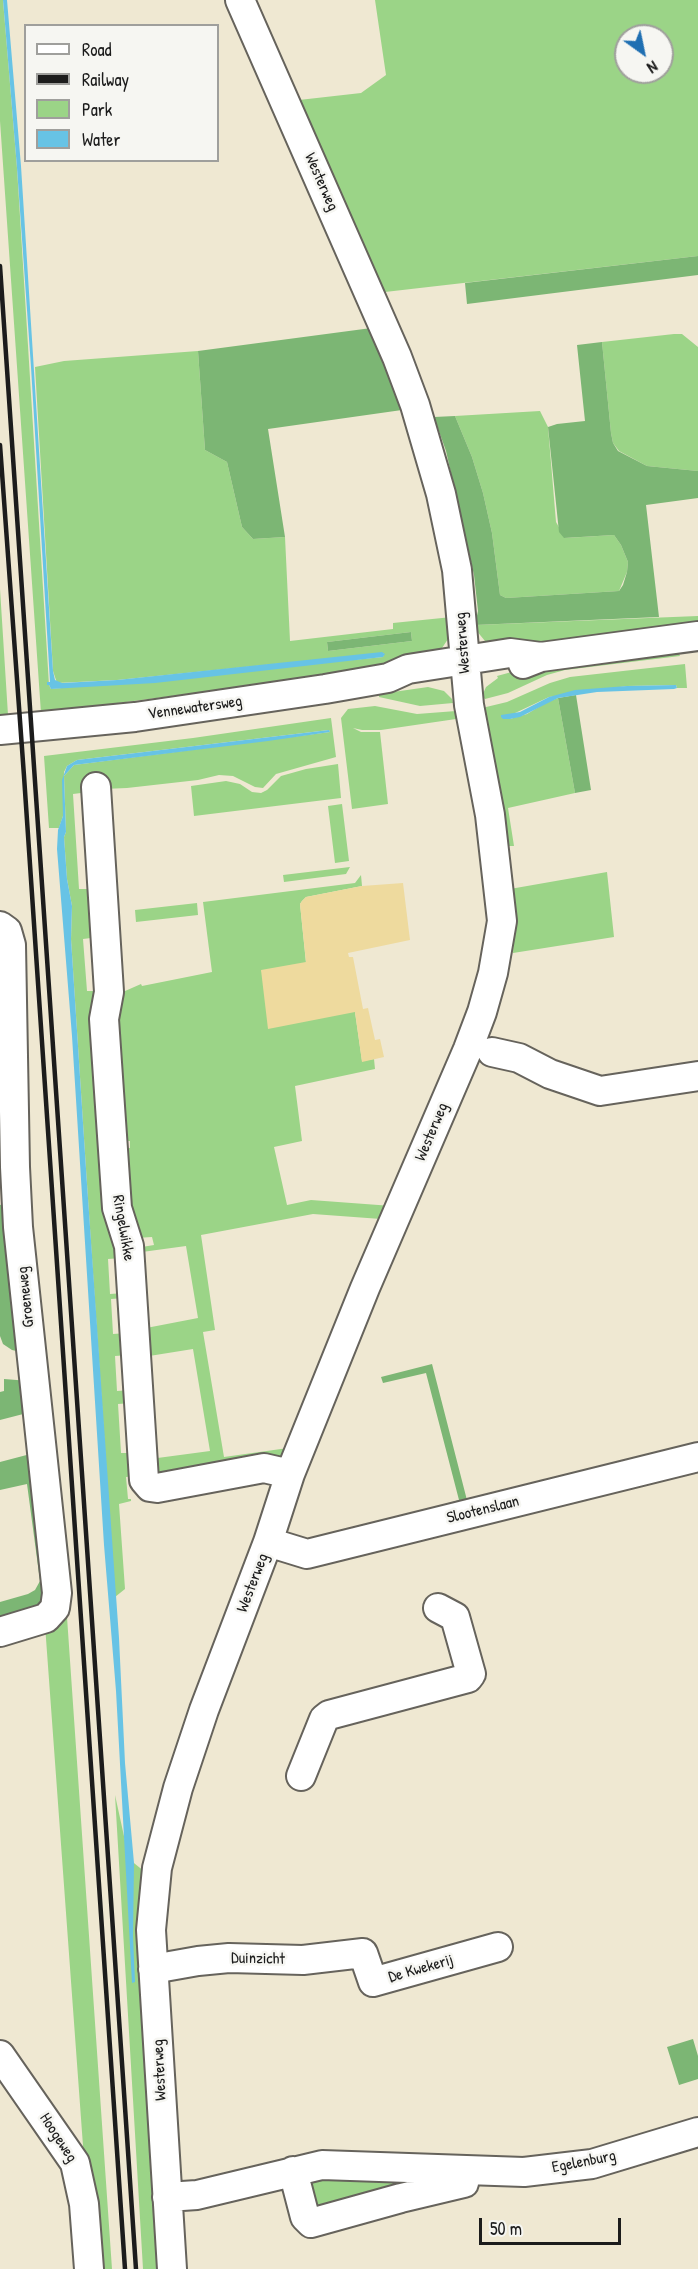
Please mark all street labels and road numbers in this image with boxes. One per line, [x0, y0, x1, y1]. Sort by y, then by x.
street label: Westerweg [300, 150, 342, 214]
street label: Westerweg [451, 612, 475, 674]
street label: Vennewatersweg [147, 692, 243, 724]
street label: Westerweg [411, 1100, 453, 1164]
street label: Ringelwikke [108, 1194, 138, 1262]
street label: Groeneweg [13, 1266, 39, 1328]
street label: Slootenslaan [445, 1492, 521, 1528]
street label: Westerweg [233, 1551, 273, 1615]
street label: Duinzicht [231, 1949, 285, 1969]
street label: De Kwekerij [386, 1951, 456, 1987]
street label: Westerweg [149, 2039, 171, 2101]
street label: Hoogeweg [35, 2110, 81, 2166]
street label: Egelenburg [550, 2146, 618, 2178]

